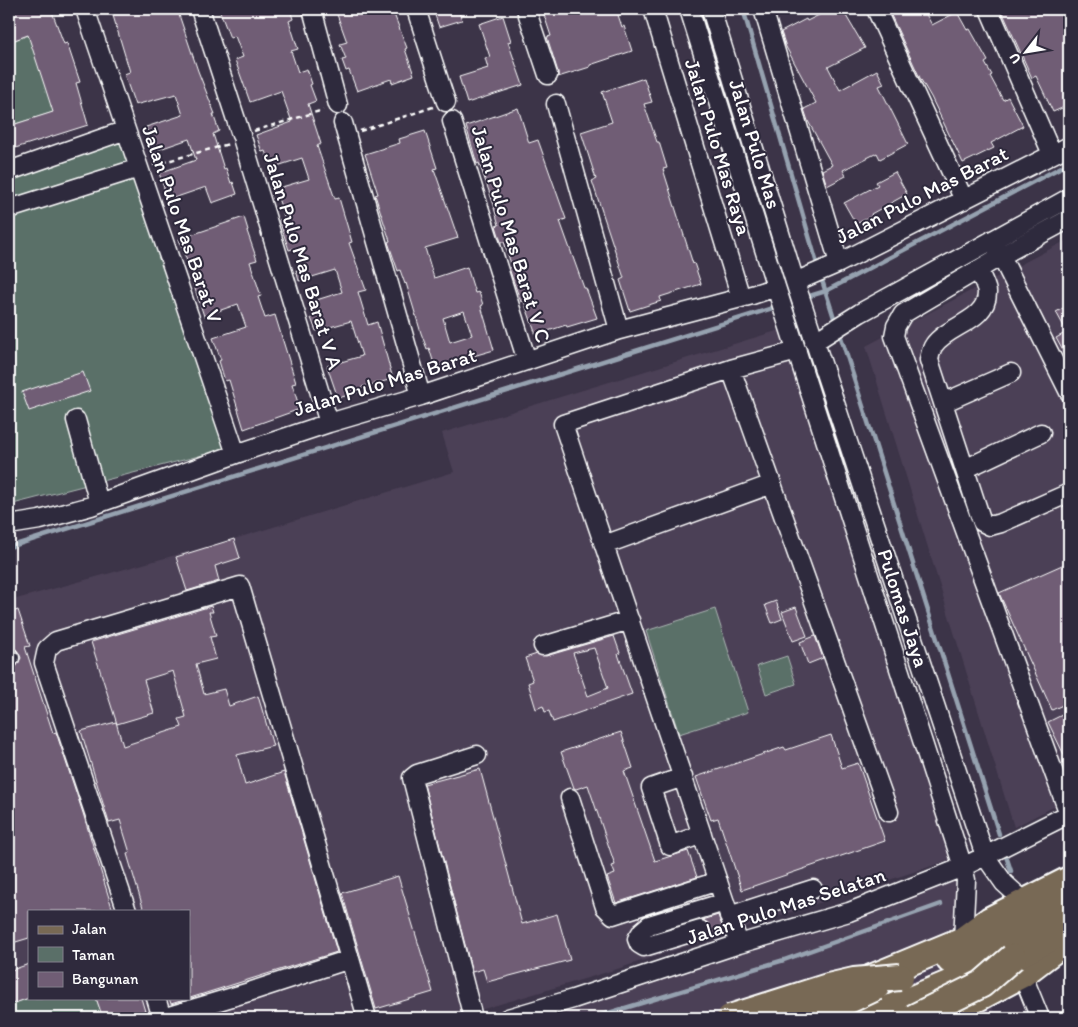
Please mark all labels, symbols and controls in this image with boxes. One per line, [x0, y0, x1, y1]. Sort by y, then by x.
north arrow [1000, 28, 1050, 78]
text: U [1006, 50, 1025, 67]
street label: Jalan Pulo Mas Raya [680, 56, 757, 238]
street label: Jalan Pulo Mas [724, 76, 787, 212]
street label: Jalan Pulo Mas Barat V [137, 122, 228, 326]
street label: Jalan Pulo Mas Barat V C [467, 122, 556, 345]
street label: Jalan Pulo Mas Barat [831, 140, 1012, 249]
street label: Jalan Pulo Mas Barat V A [259, 149, 349, 373]
street label: Jalan Pulo Mas Barat [290, 342, 479, 421]
street label: Pulomas Jaya [873, 546, 934, 670]
street label: Jalan Pulo Mas Selatan [683, 862, 889, 950]
legend [28, 910, 190, 1000]
text: Jalan [72, 920, 106, 938]
text: Taman [72, 946, 115, 964]
text: Bangunan [72, 970, 139, 988]

